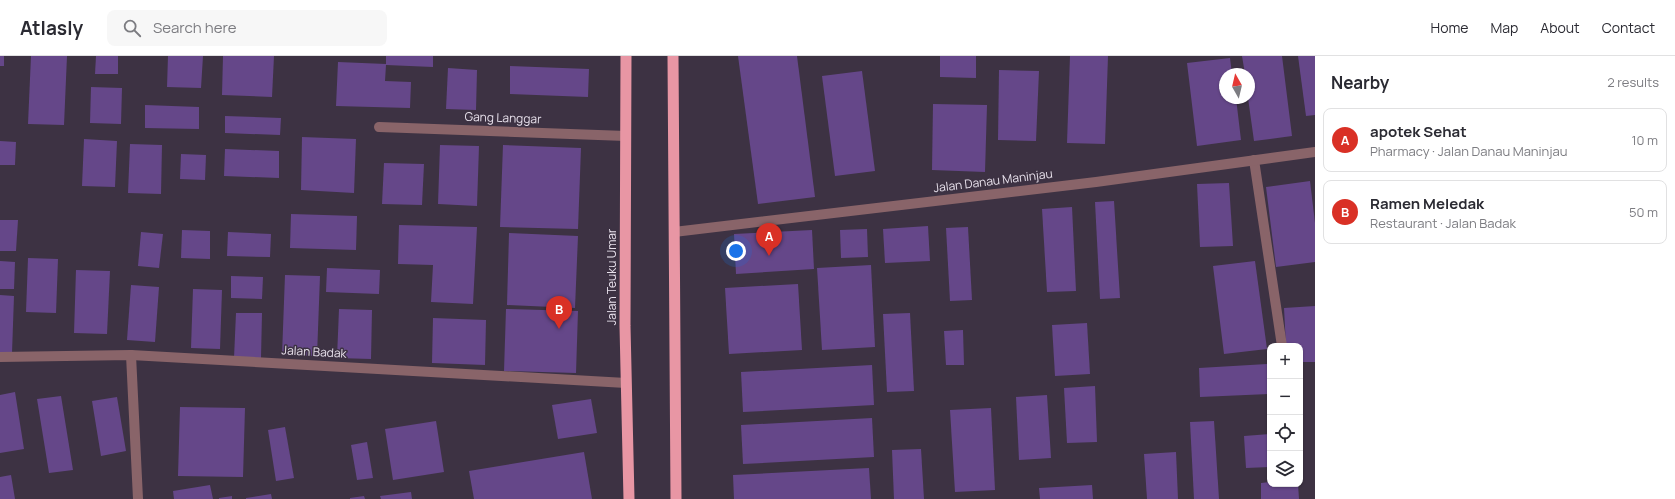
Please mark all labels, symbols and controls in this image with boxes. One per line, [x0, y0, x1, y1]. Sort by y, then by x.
search box [107, 10, 387, 46]
text: Atlasly [20, 15, 83, 41]
icon: search [121, 17, 143, 39]
text: Search here [153, 17, 236, 38]
text: Home [1431, 18, 1468, 37]
text: Map [1490, 18, 1518, 37]
text: About [1540, 18, 1580, 37]
text: Contact [1602, 18, 1655, 37]
north arrow [1219, 68, 1255, 104]
text: Nearby [1331, 71, 1389, 94]
text: 2 results [1607, 73, 1659, 91]
street label: Gang Langgar [464, 108, 542, 127]
text: apotek Sehat [1370, 121, 1467, 142]
text: A [1341, 131, 1349, 149]
text: 10 m [1631, 131, 1658, 149]
text: Pharmacy · Jalan Danau Maninjau [1370, 142, 1568, 160]
street label: Jalan Danau Maninjau [932, 165, 1053, 196]
text: Ramen Meledak [1370, 193, 1484, 214]
text: B [1341, 203, 1349, 221]
text: 50 m [1629, 203, 1658, 221]
text: Restaurant · Jalan Badak [1370, 214, 1516, 232]
pin: A [756, 223, 782, 256]
street label: Jalan Teuku Umar [603, 228, 620, 325]
your location [726, 241, 746, 261]
pin: B [546, 296, 572, 329]
street label: Jalan Badak [281, 341, 348, 362]
map controls [1267, 343, 1303, 487]
button: + [1267, 343, 1303, 379]
button: − [1267, 379, 1303, 415]
button: locate [1267, 415, 1303, 451]
button: layers [1267, 451, 1303, 487]

